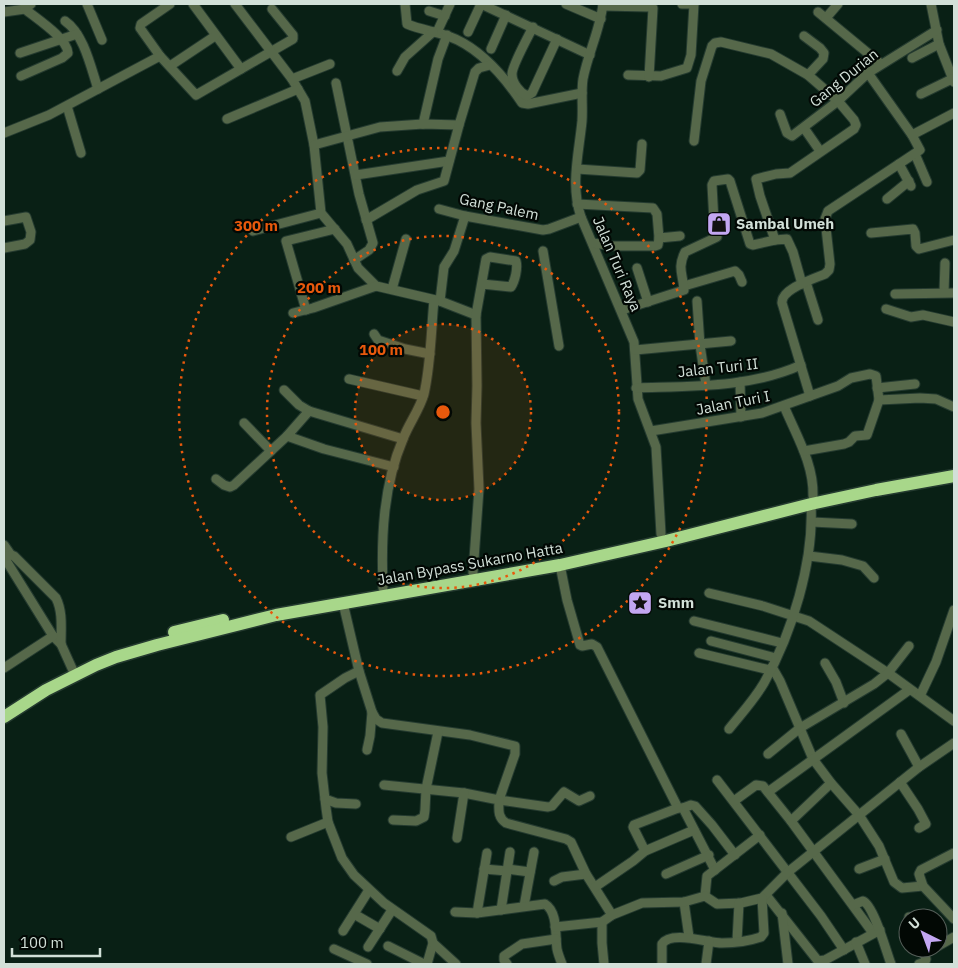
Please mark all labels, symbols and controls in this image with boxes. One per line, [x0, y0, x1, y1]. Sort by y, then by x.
street label: Gang Durian [806, 44, 882, 111]
street label: Gang Palem [458, 189, 541, 224]
shop icon: Sambal Umeh [706, 211, 732, 237]
street label: Jalan Turi Raya [589, 213, 646, 314]
place label: Sambal Umeh [736, 214, 834, 233]
text: 300 m [234, 216, 278, 235]
text: 200 m [297, 278, 341, 297]
text: 100 m [359, 340, 403, 359]
street label: Jalan Turi II [677, 354, 759, 381]
street label: Jalan Turi I [694, 386, 772, 419]
centre of rings [434, 403, 452, 421]
street label: Jalan Bypass Sukarno Hatta [376, 538, 564, 589]
place icon: Smm [627, 590, 653, 616]
place label: Smm [658, 593, 694, 612]
north arrow [898, 908, 948, 958]
text: U [905, 913, 924, 933]
scale bar [12, 926, 100, 958]
text: 100 m [20, 933, 64, 952]

